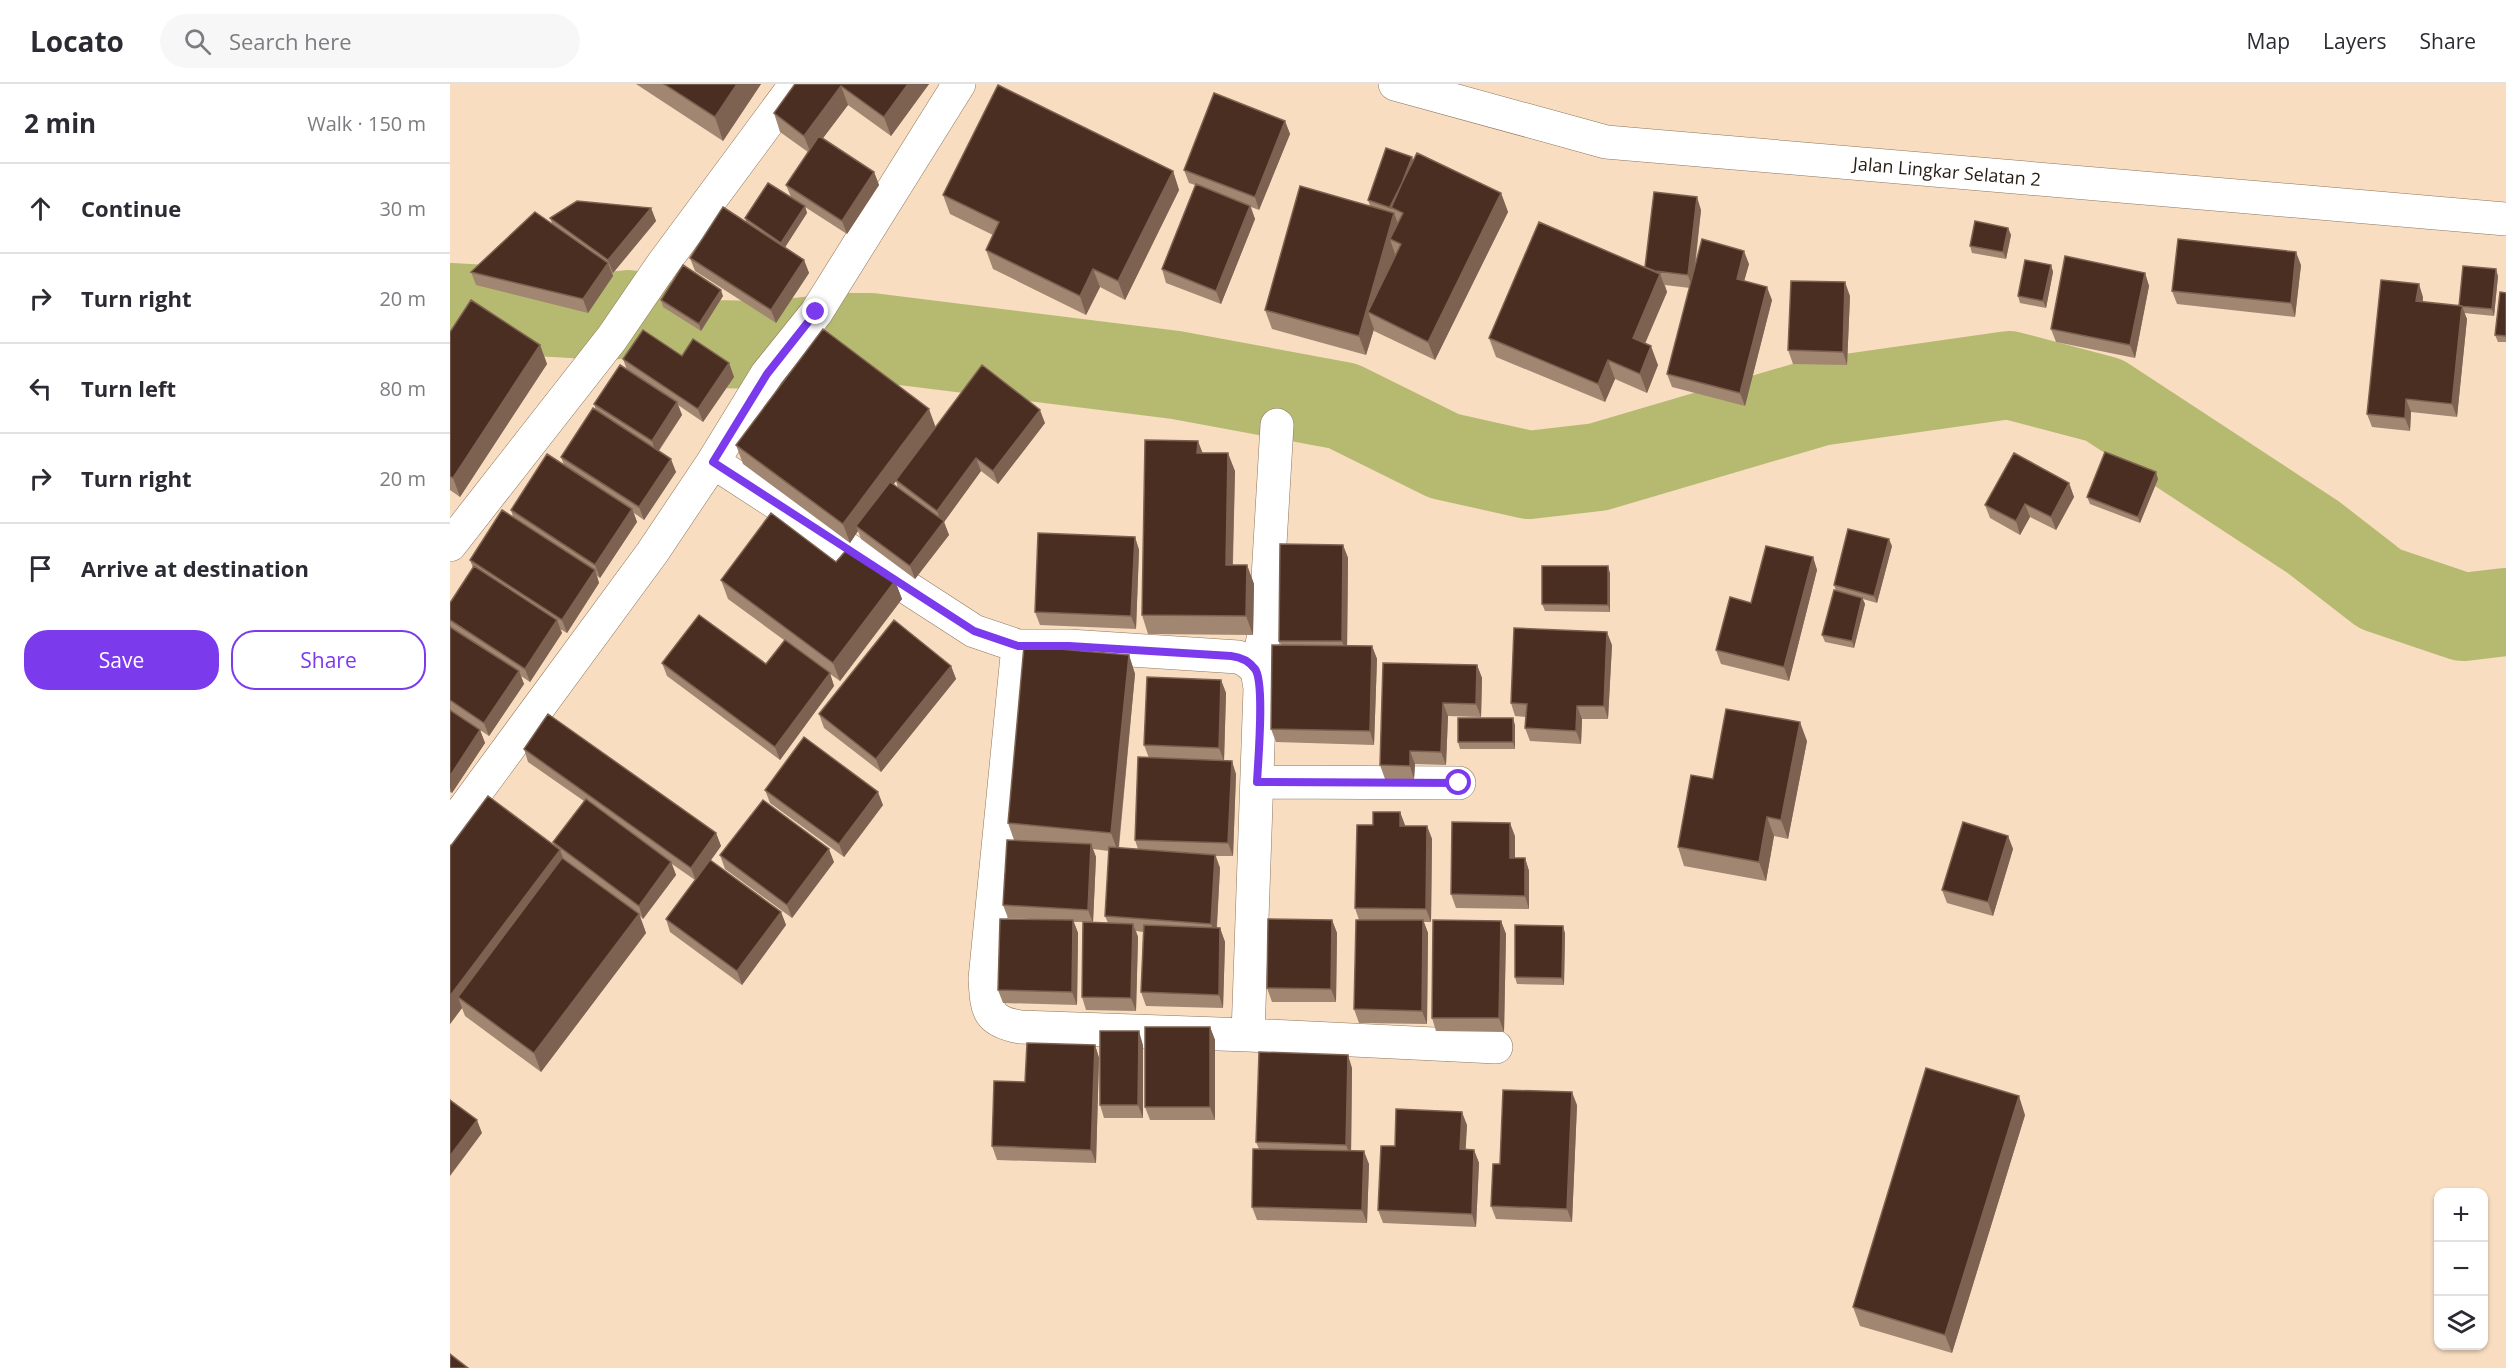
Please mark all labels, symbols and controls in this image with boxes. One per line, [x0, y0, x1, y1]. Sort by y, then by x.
search box [160, 14, 580, 68]
text: Locato [30, 22, 124, 60]
icon: search [181, 25, 214, 58]
text: Search here [229, 26, 352, 56]
text: Map [2247, 27, 2290, 55]
text: Layers [2323, 27, 2387, 55]
text: Share [2420, 27, 2476, 55]
text: 2 min [24, 105, 96, 141]
text: Walk · 150 m [307, 110, 426, 137]
street label: Jalan Lingkar Selatan 2 [1850, 151, 2042, 191]
icon: ahead [24, 192, 57, 225]
text: Continue [81, 193, 181, 223]
text: 30 m [379, 195, 426, 222]
icon: right [24, 282, 57, 315]
text: Turn right [81, 283, 192, 313]
text: 20 m [379, 285, 426, 312]
route end [802, 298, 828, 324]
icon: left [24, 372, 57, 405]
text: Turn left [81, 373, 176, 403]
text: 80 m [379, 375, 426, 402]
icon: right [24, 462, 57, 495]
text: Turn right [81, 463, 192, 493]
text: 20 m [379, 465, 426, 492]
icon: arrive [24, 552, 57, 585]
text: Arrive at destination [81, 553, 309, 583]
button: Save [24, 630, 219, 690]
button: Share [231, 630, 426, 690]
route start [1445, 769, 1471, 795]
map controls [2434, 1188, 2488, 1350]
button: + [2434, 1188, 2488, 1242]
button: − [2434, 1242, 2488, 1296]
button: layers [2434, 1296, 2488, 1350]

